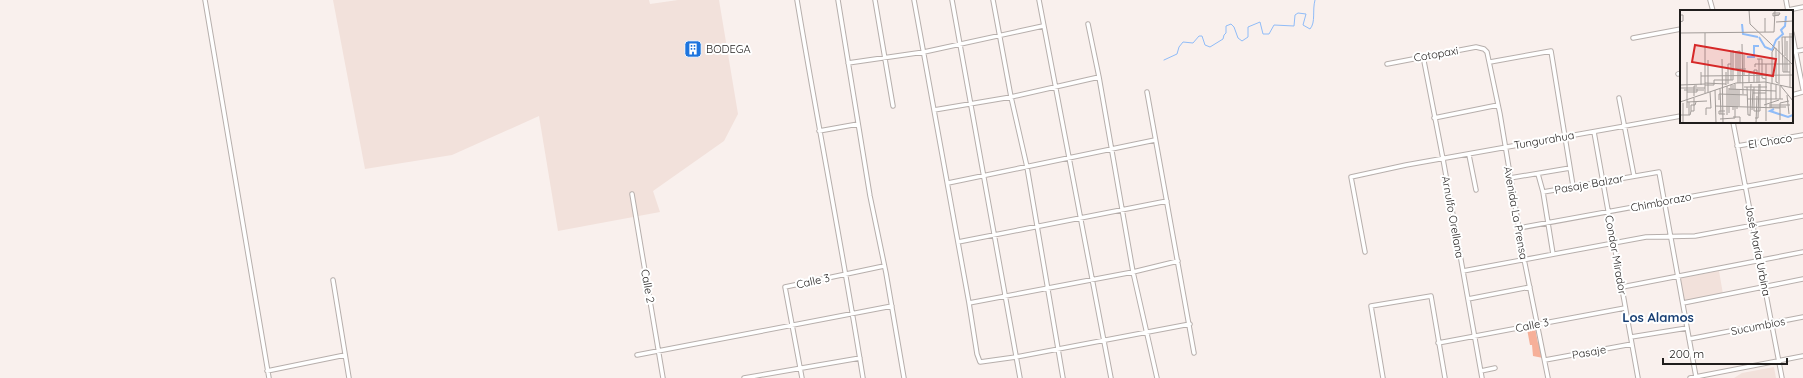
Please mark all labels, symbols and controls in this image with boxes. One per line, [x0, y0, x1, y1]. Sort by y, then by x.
inset map [1680, 10, 1793, 123]
building icon: BODEGA [683, 39, 703, 59]
place label: BODEGA [706, 42, 751, 56]
street label: Cotopaxi [1413, 43, 1459, 65]
street label: Tungurahua [1513, 128, 1575, 152]
street label: El Chaco [1747, 131, 1793, 151]
street label: Avenida La Prensa [1501, 165, 1531, 261]
street label: Pasaje Balzar [1553, 171, 1625, 197]
street label: Arnulfo Orellana [1439, 175, 1467, 259]
street label: Chimborazo [1629, 189, 1693, 215]
street label: José María Urbina [1742, 203, 1774, 297]
street label: Condor Mirador [1602, 214, 1630, 297]
street label: Calle 2 [638, 268, 658, 304]
street label: Calle 3 [795, 271, 831, 291]
district label: Los Alamos [1622, 309, 1694, 325]
street label: Sucumbios [1730, 314, 1786, 338]
street label: Calle 3 [1514, 315, 1550, 335]
scale bar [1663, 340, 1787, 366]
street label: Pasaje [1571, 342, 1607, 362]
text: 200 m [1669, 346, 1704, 361]

